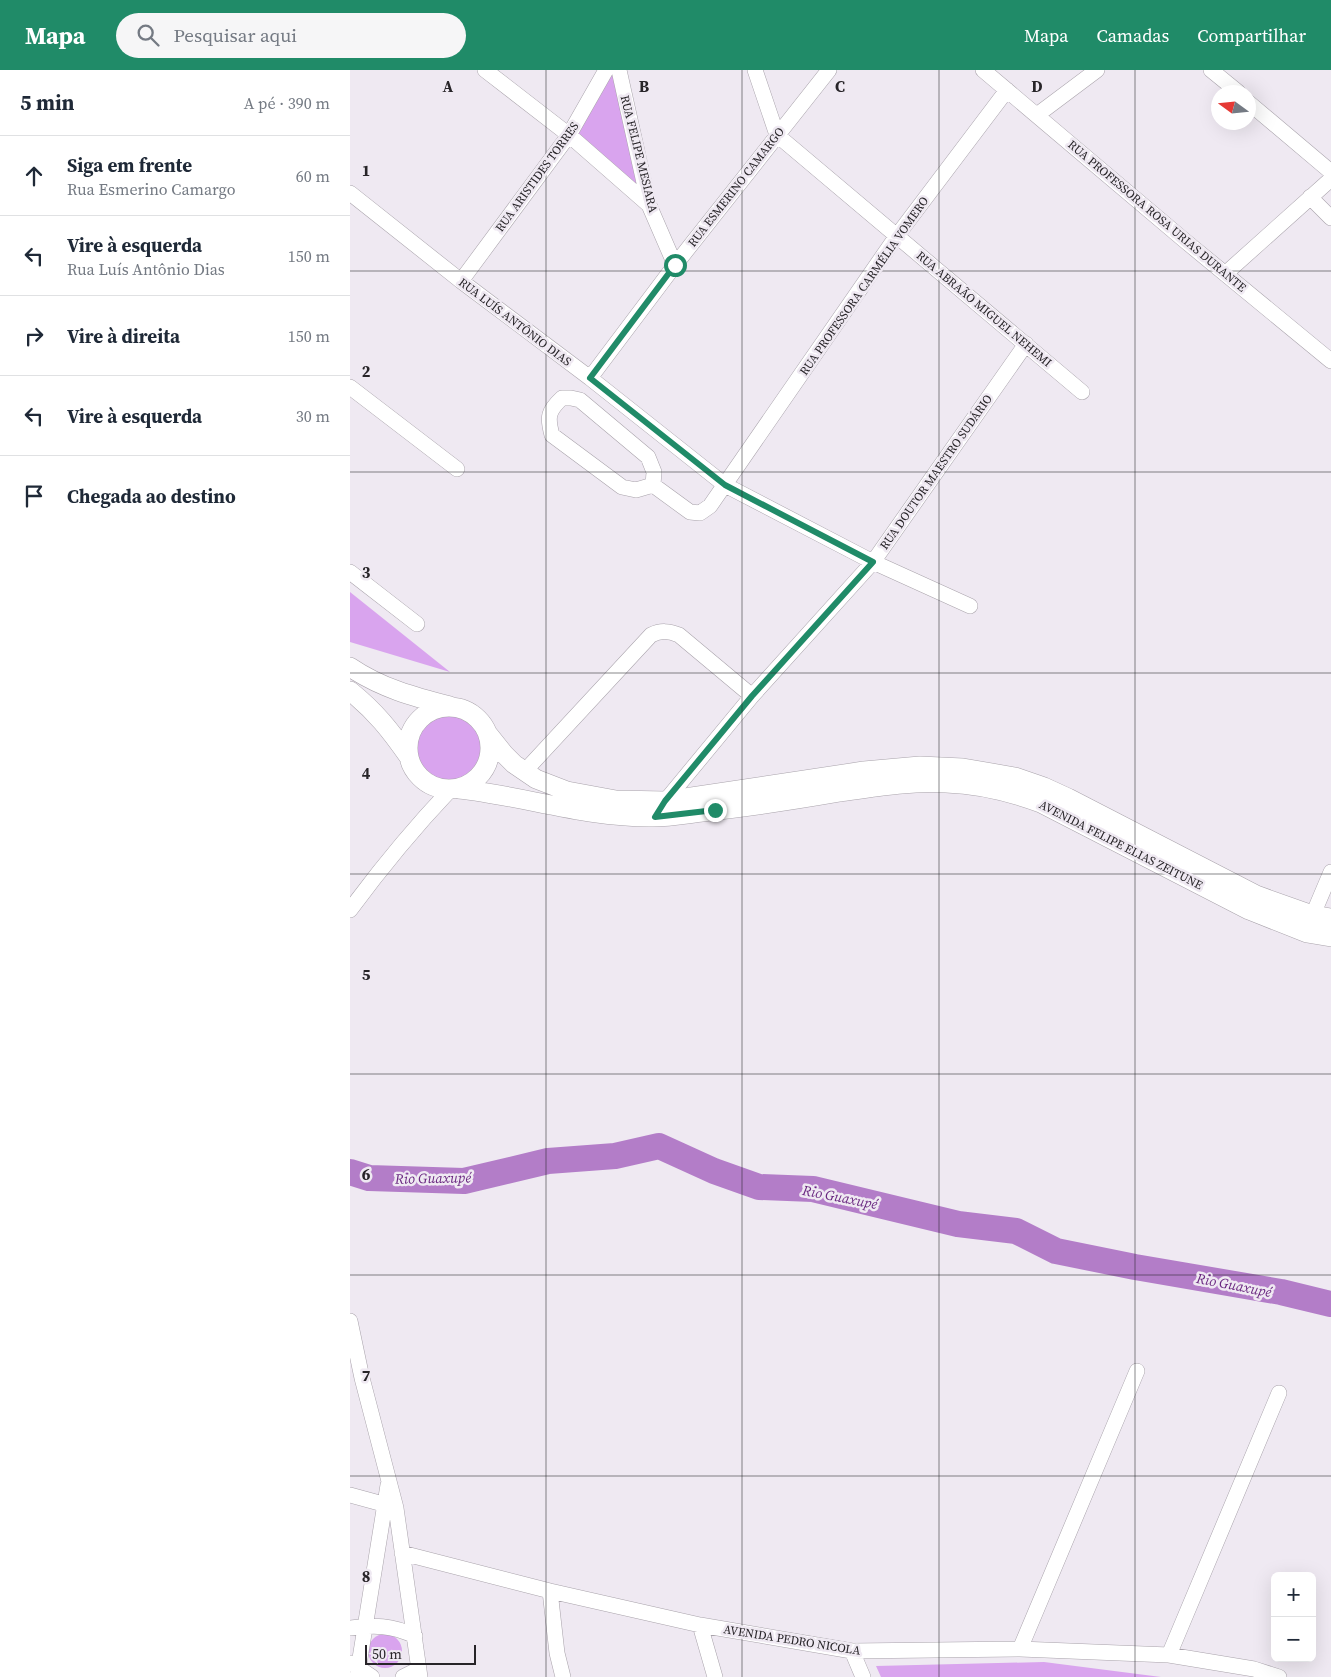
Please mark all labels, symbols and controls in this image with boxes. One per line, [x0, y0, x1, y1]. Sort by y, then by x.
search box [116, 13, 466, 58]
text: Mapa [25, 19, 86, 52]
icon: search [134, 21, 162, 49]
text: Pesquisar aqui [174, 22, 297, 48]
text: Mapa [1024, 23, 1068, 48]
text: Camadas [1096, 23, 1169, 48]
text: Compartilhar [1197, 23, 1306, 48]
text: A [443, 75, 454, 97]
text: B [639, 75, 650, 97]
text: C [835, 75, 845, 97]
text: D [1031, 75, 1043, 97]
north arrow [1211, 85, 1256, 130]
text: 5 min [20, 88, 75, 117]
text: A pé · 390 m [244, 92, 330, 114]
street label: RUA FELIPE MESIARA [617, 94, 661, 215]
street label: RUA ARISTIDES TORRES [492, 119, 582, 235]
street label: RUA ESMERINO CAMARGO [684, 124, 788, 250]
street label: RUA PROFESSORA ROSA URIAS DURANTE [1065, 137, 1249, 295]
text: Siga em frente [67, 152, 192, 178]
text: 1 [362, 159, 370, 181]
icon: ahead [20, 162, 48, 190]
text: 60 m [296, 165, 330, 187]
text: Rua Esmerino Camargo [67, 178, 236, 200]
street label: RUA PROFESSORA CARMÉLIA VOMERO [796, 193, 932, 379]
text: Vire à esquerda [67, 232, 202, 258]
icon: left [20, 242, 48, 270]
text: 150 m [288, 245, 330, 267]
street label: RUA ABRAÃO MIGUEL NEHEMI [913, 247, 1055, 371]
route start [664, 254, 687, 277]
text: Rua Luís Antônio Dias [67, 258, 225, 280]
street label: RUA LUÍS ANTÔNIO DIAS [455, 274, 575, 370]
icon: right [20, 322, 48, 350]
text: Vire à direita [67, 323, 180, 349]
text: 150 m [288, 325, 330, 347]
text: 2 [362, 360, 371, 382]
street label: RUA DOUTOR MAESTRO SUDÁRIO [876, 391, 996, 553]
icon: left [20, 402, 48, 430]
text: Vire à esquerda [67, 403, 202, 429]
text: 30 m [296, 405, 330, 427]
icon: arrive [20, 482, 48, 510]
text: Chegada ao destino [67, 483, 236, 509]
text: 3 [362, 561, 371, 583]
text: 4 [362, 762, 371, 784]
street label: AVENIDA FELIPE ELIAS ZEITUNE [1037, 797, 1205, 893]
route end [704, 799, 727, 822]
text: 5 [362, 963, 371, 985]
text: 6 [362, 1163, 371, 1185]
water label: Rio Guaxupé [394, 1167, 472, 1189]
water label: Rio Guaxupé [800, 1180, 881, 1214]
water label: Rio Guaxupé [1194, 1268, 1275, 1302]
text: 7 [362, 1364, 371, 1386]
text: 8 [362, 1565, 370, 1587]
map controls [1271, 1572, 1316, 1662]
button: + [1271, 1572, 1316, 1617]
button: − [1271, 1617, 1316, 1662]
street label: AVENIDA PEDRO NICOLA [722, 1621, 862, 1659]
scale bar [365, 1642, 476, 1665]
text: 50 m [372, 1644, 402, 1664]

